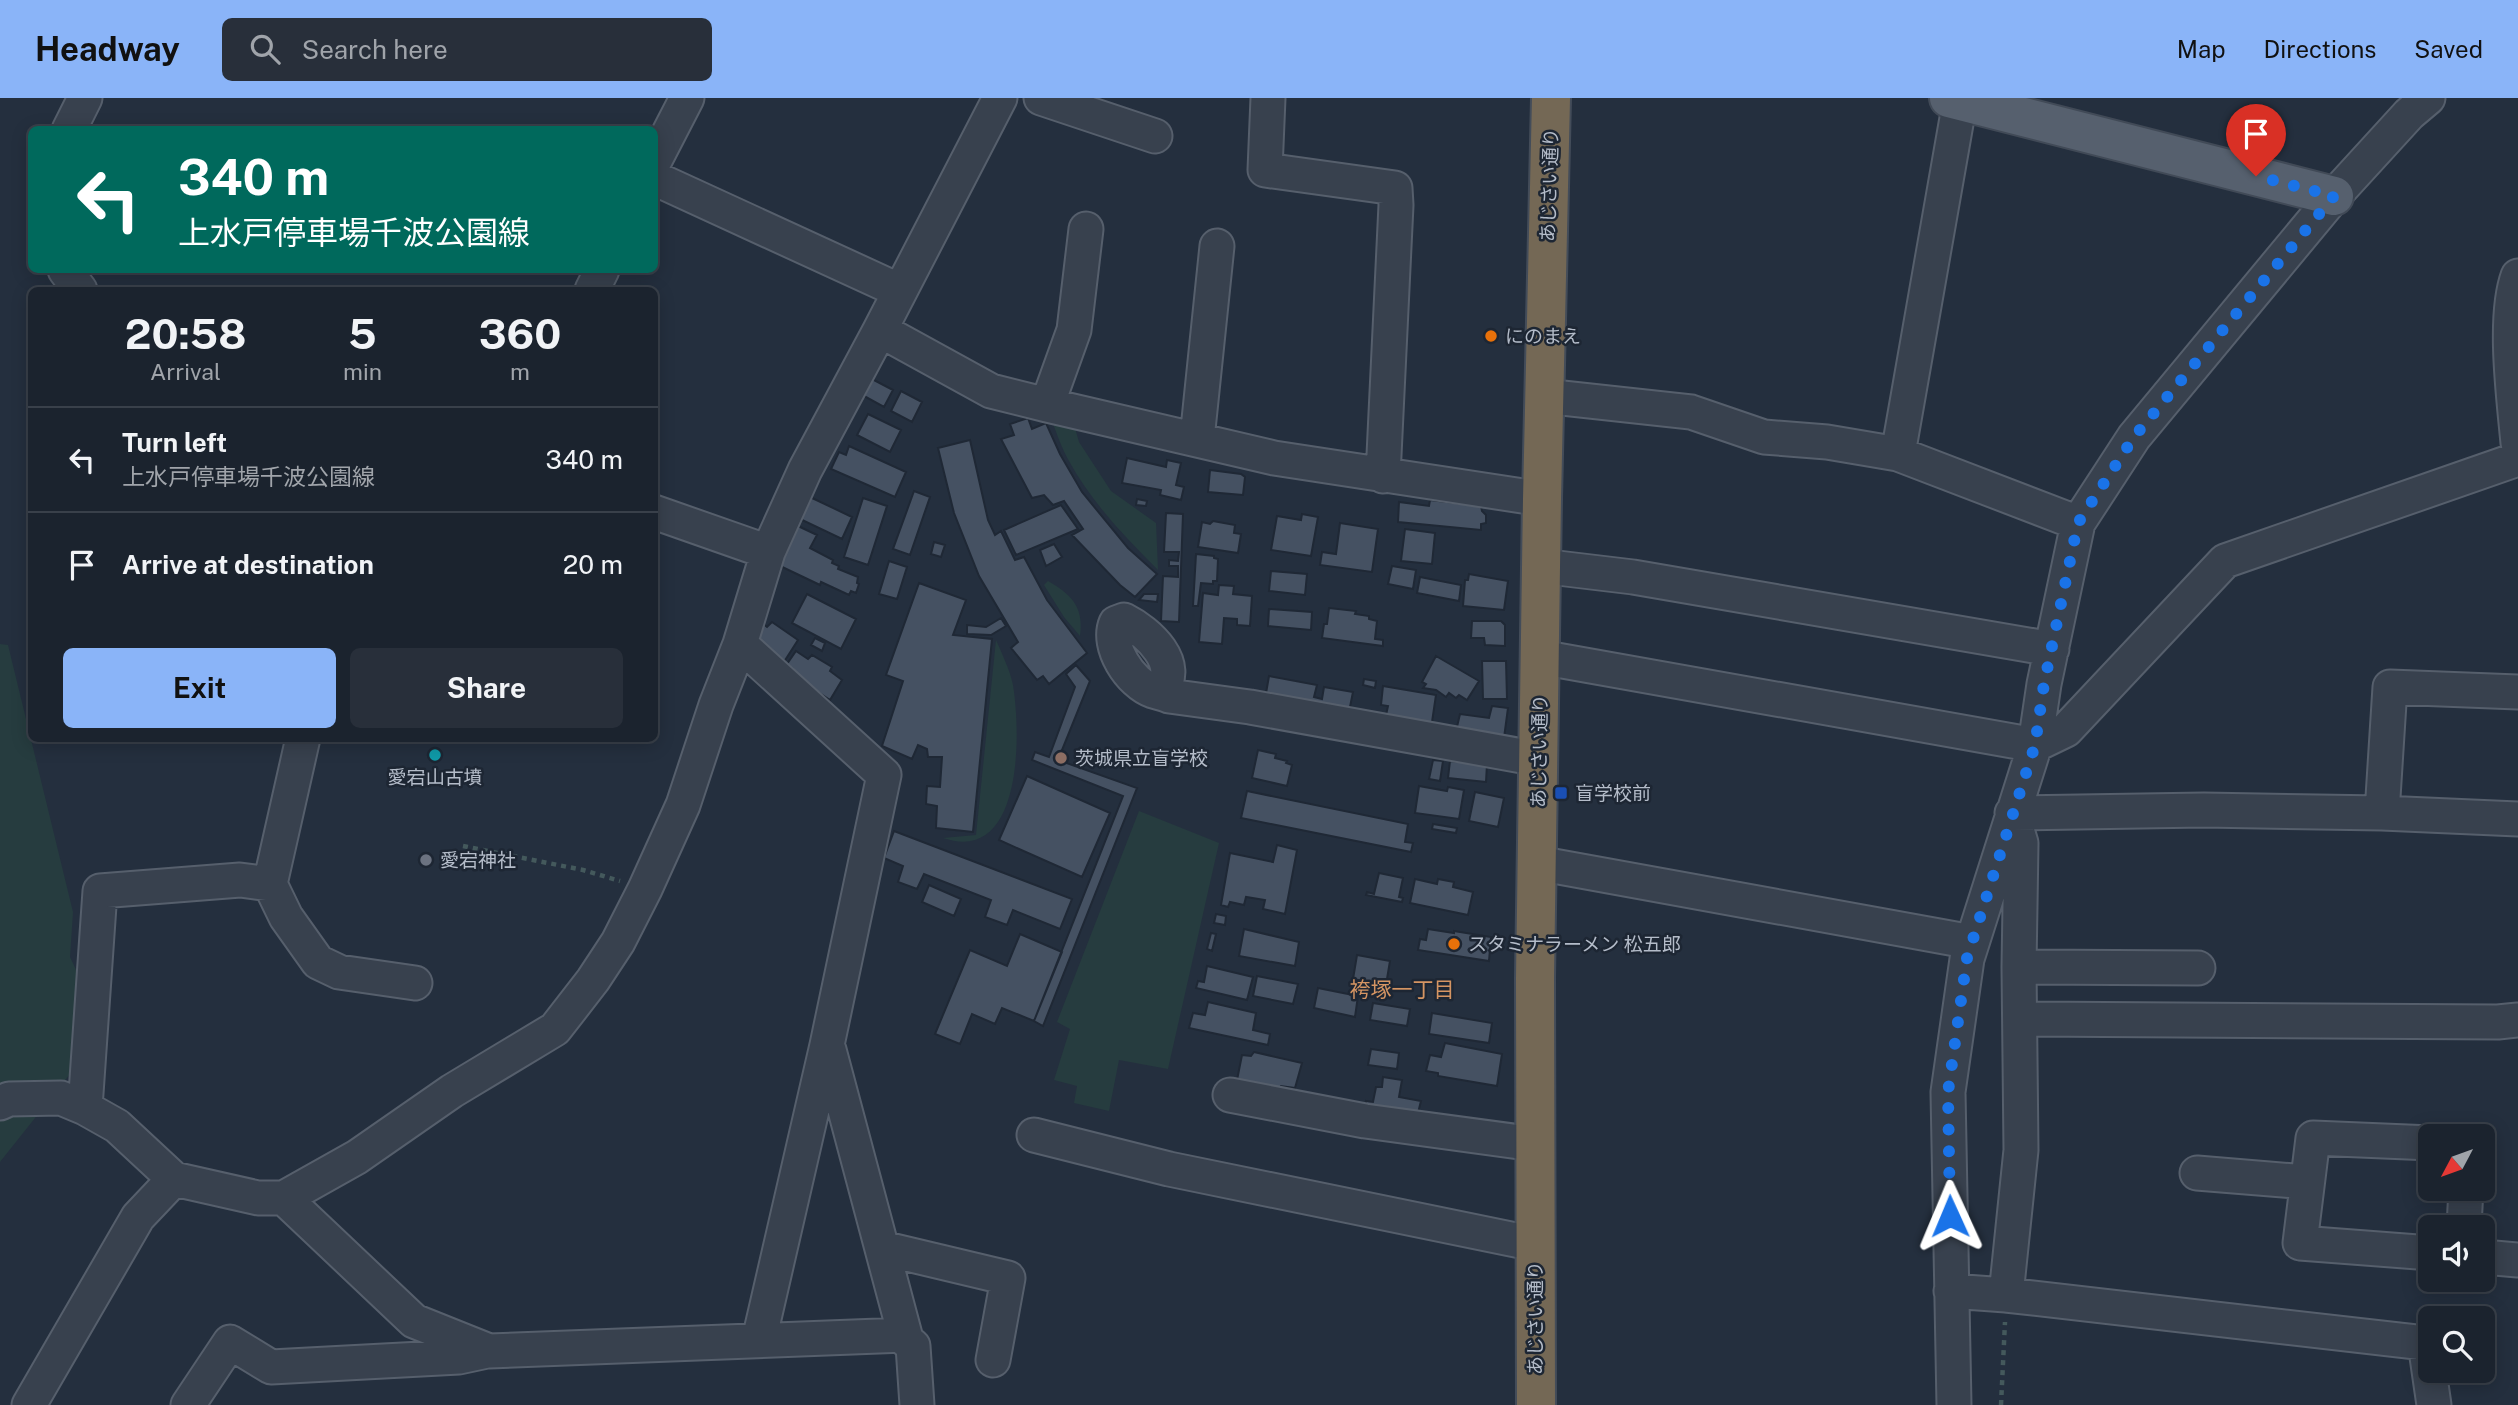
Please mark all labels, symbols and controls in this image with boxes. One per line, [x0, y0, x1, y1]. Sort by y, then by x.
search box [222, 18, 712, 81]
text: Headway [35, 30, 180, 68]
icon: search [246, 30, 284, 68]
text: Search here [302, 34, 448, 65]
text: Map [2177, 35, 2226, 63]
text: Directions [2264, 35, 2376, 63]
text: Saved [2414, 35, 2483, 63]
pin [2226, 104, 2286, 176]
icon: arrive [2237, 115, 2275, 153]
street label: あじさい通り [1536, 128, 1562, 242]
text: 340 m [178, 148, 329, 206]
icon: left [63, 154, 154, 245]
text: 上水戸停車場千波公園線 [178, 214, 530, 251]
text: 20:58 [125, 309, 246, 358]
text: 5 [348, 309, 377, 358]
text: 360 [479, 309, 561, 358]
place label: にのまえ [1505, 325, 1581, 347]
marker: にのまえ [1483, 328, 1499, 344]
text: Arrival [150, 358, 221, 385]
text: min [343, 358, 382, 385]
text: m [510, 358, 530, 385]
text: Turn left [122, 427, 227, 458]
icon: left [63, 441, 101, 479]
text: 340 m [546, 444, 623, 475]
text: 上水戸停車場千波公園線 [122, 463, 375, 490]
icon: arrive [63, 546, 101, 584]
text: Arrive at destination [122, 549, 374, 580]
text: 20 m [563, 549, 623, 580]
button: Exit [63, 648, 336, 728]
button: Share [350, 648, 623, 728]
street label: あじさい通り [1527, 694, 1551, 808]
marker: 愛宕山古墳 [427, 747, 443, 763]
place label: 茨城県立盲学校 [1075, 747, 1208, 769]
marker: 茨城県立盲学校 [1053, 750, 1069, 766]
place label: 愛宕山古墳 [387, 766, 483, 788]
place label: 盲学校前 [1575, 782, 1651, 804]
marker: 盲学校前 [1553, 785, 1569, 801]
place label: 愛宕神社 [440, 849, 516, 871]
marker: 愛宕神社 [418, 852, 434, 868]
place label: スタミナラーメン 松五郎 [1468, 933, 1681, 955]
marker: スタミナラーメン 松五郎 [1446, 936, 1462, 952]
district label: 袴塚一丁目 [1350, 977, 1455, 1002]
north arrow [2418, 1124, 2496, 1200]
map controls [2418, 1124, 2495, 1383]
position arrow [1913, 1179, 1987, 1253]
button: sound [2418, 1215, 2495, 1292]
street label: あじさい通り [1524, 1261, 1546, 1375]
button: search [2418, 1306, 2495, 1383]

